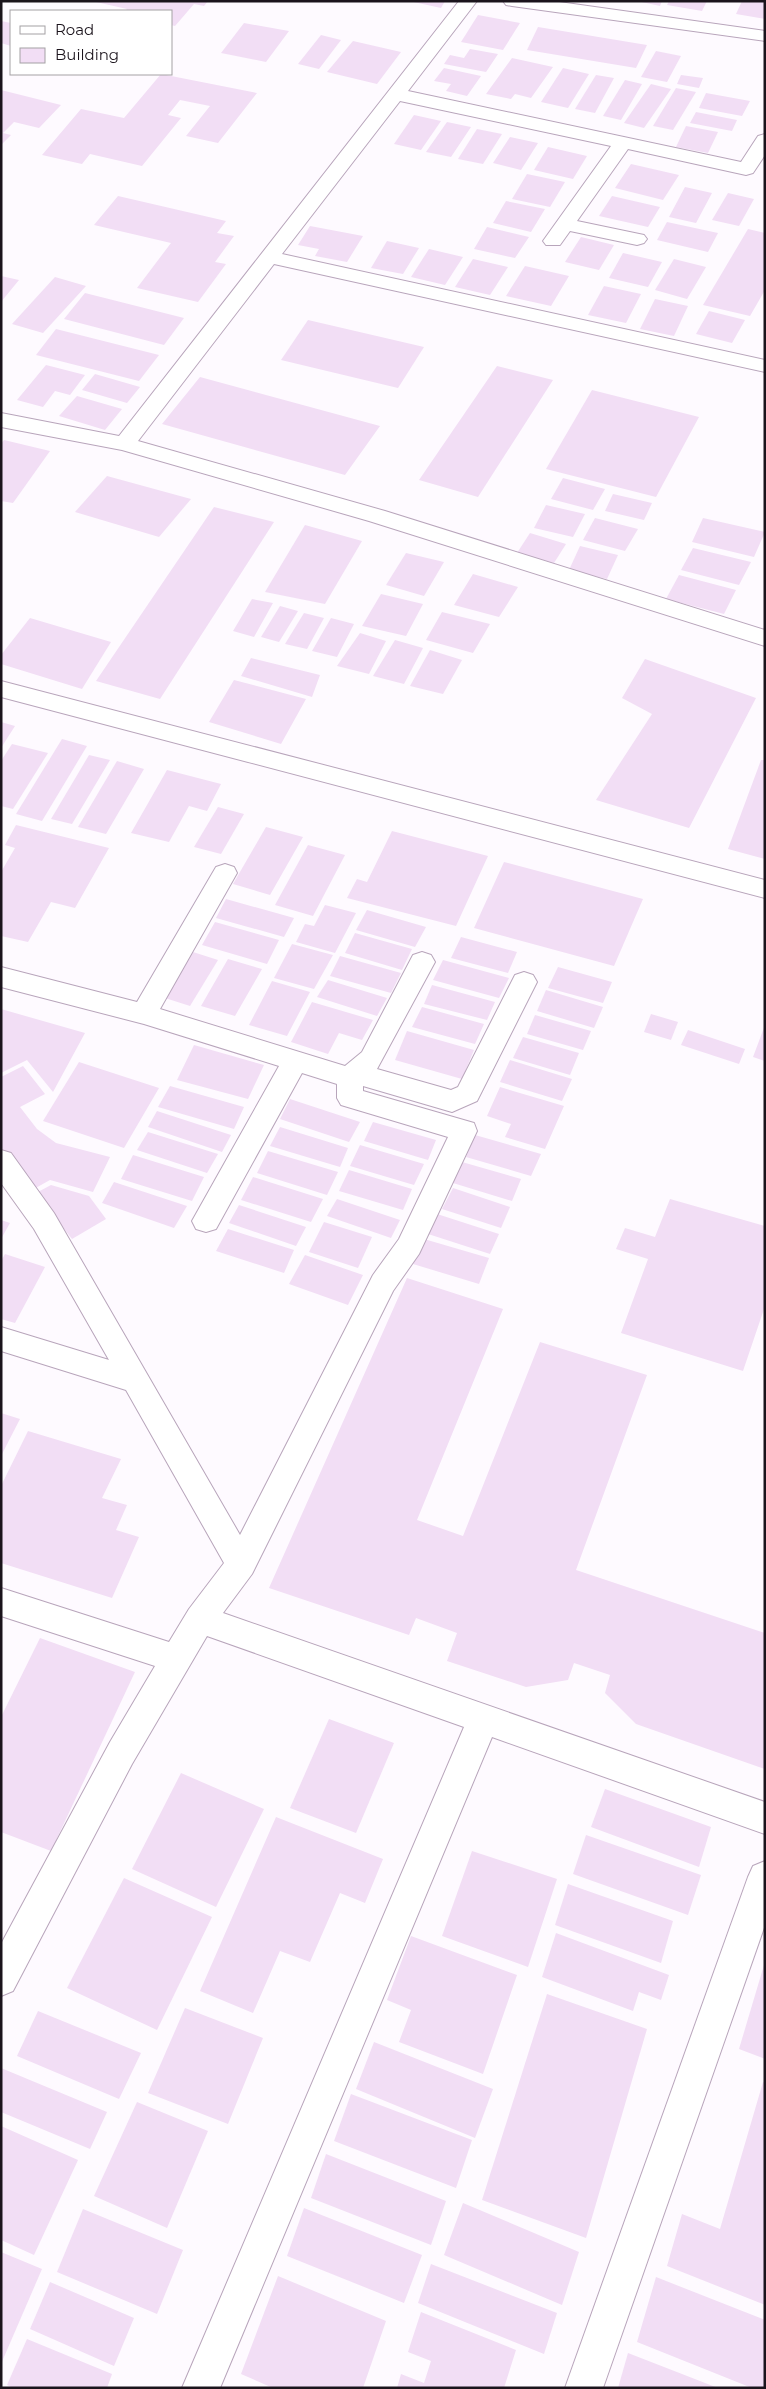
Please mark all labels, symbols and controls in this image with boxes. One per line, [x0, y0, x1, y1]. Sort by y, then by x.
legend [10, 10, 172, 75]
text: Road [55, 20, 94, 39]
text: Building [55, 45, 119, 64]

